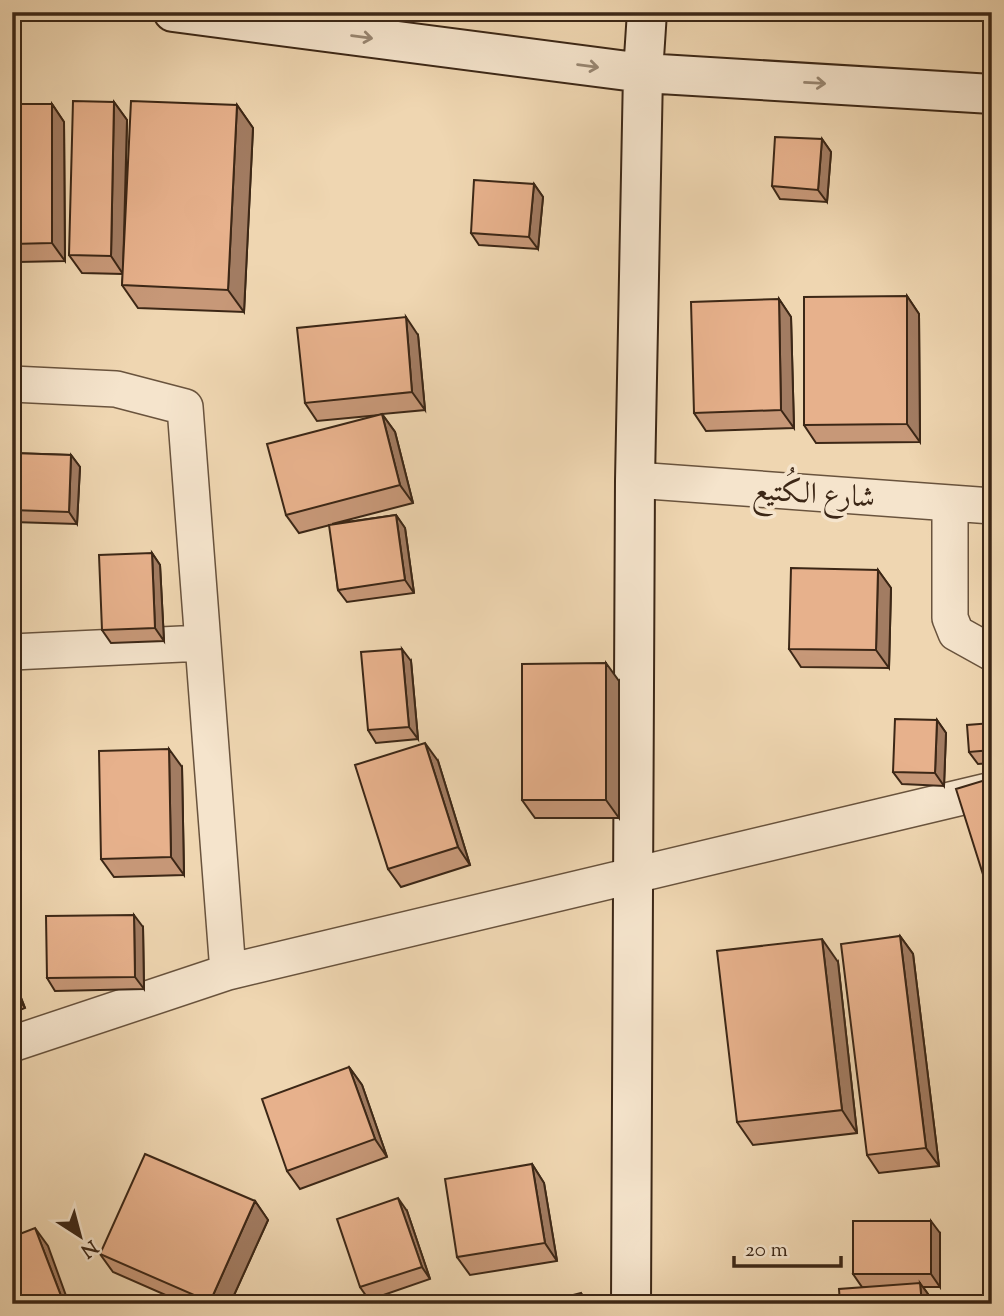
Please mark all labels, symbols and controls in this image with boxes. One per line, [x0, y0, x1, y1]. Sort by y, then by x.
one-way arrow [350, 30, 373, 43]
one-way arrow [576, 59, 599, 72]
one-way arrow [803, 77, 825, 90]
street label: شارع الكُتيع [751, 464, 877, 524]
north arrow [46, 1200, 116, 1270]
scale bar [734, 1225, 841, 1269]
text: N [74, 1232, 103, 1263]
text: 20 m [745, 1236, 788, 1266]

